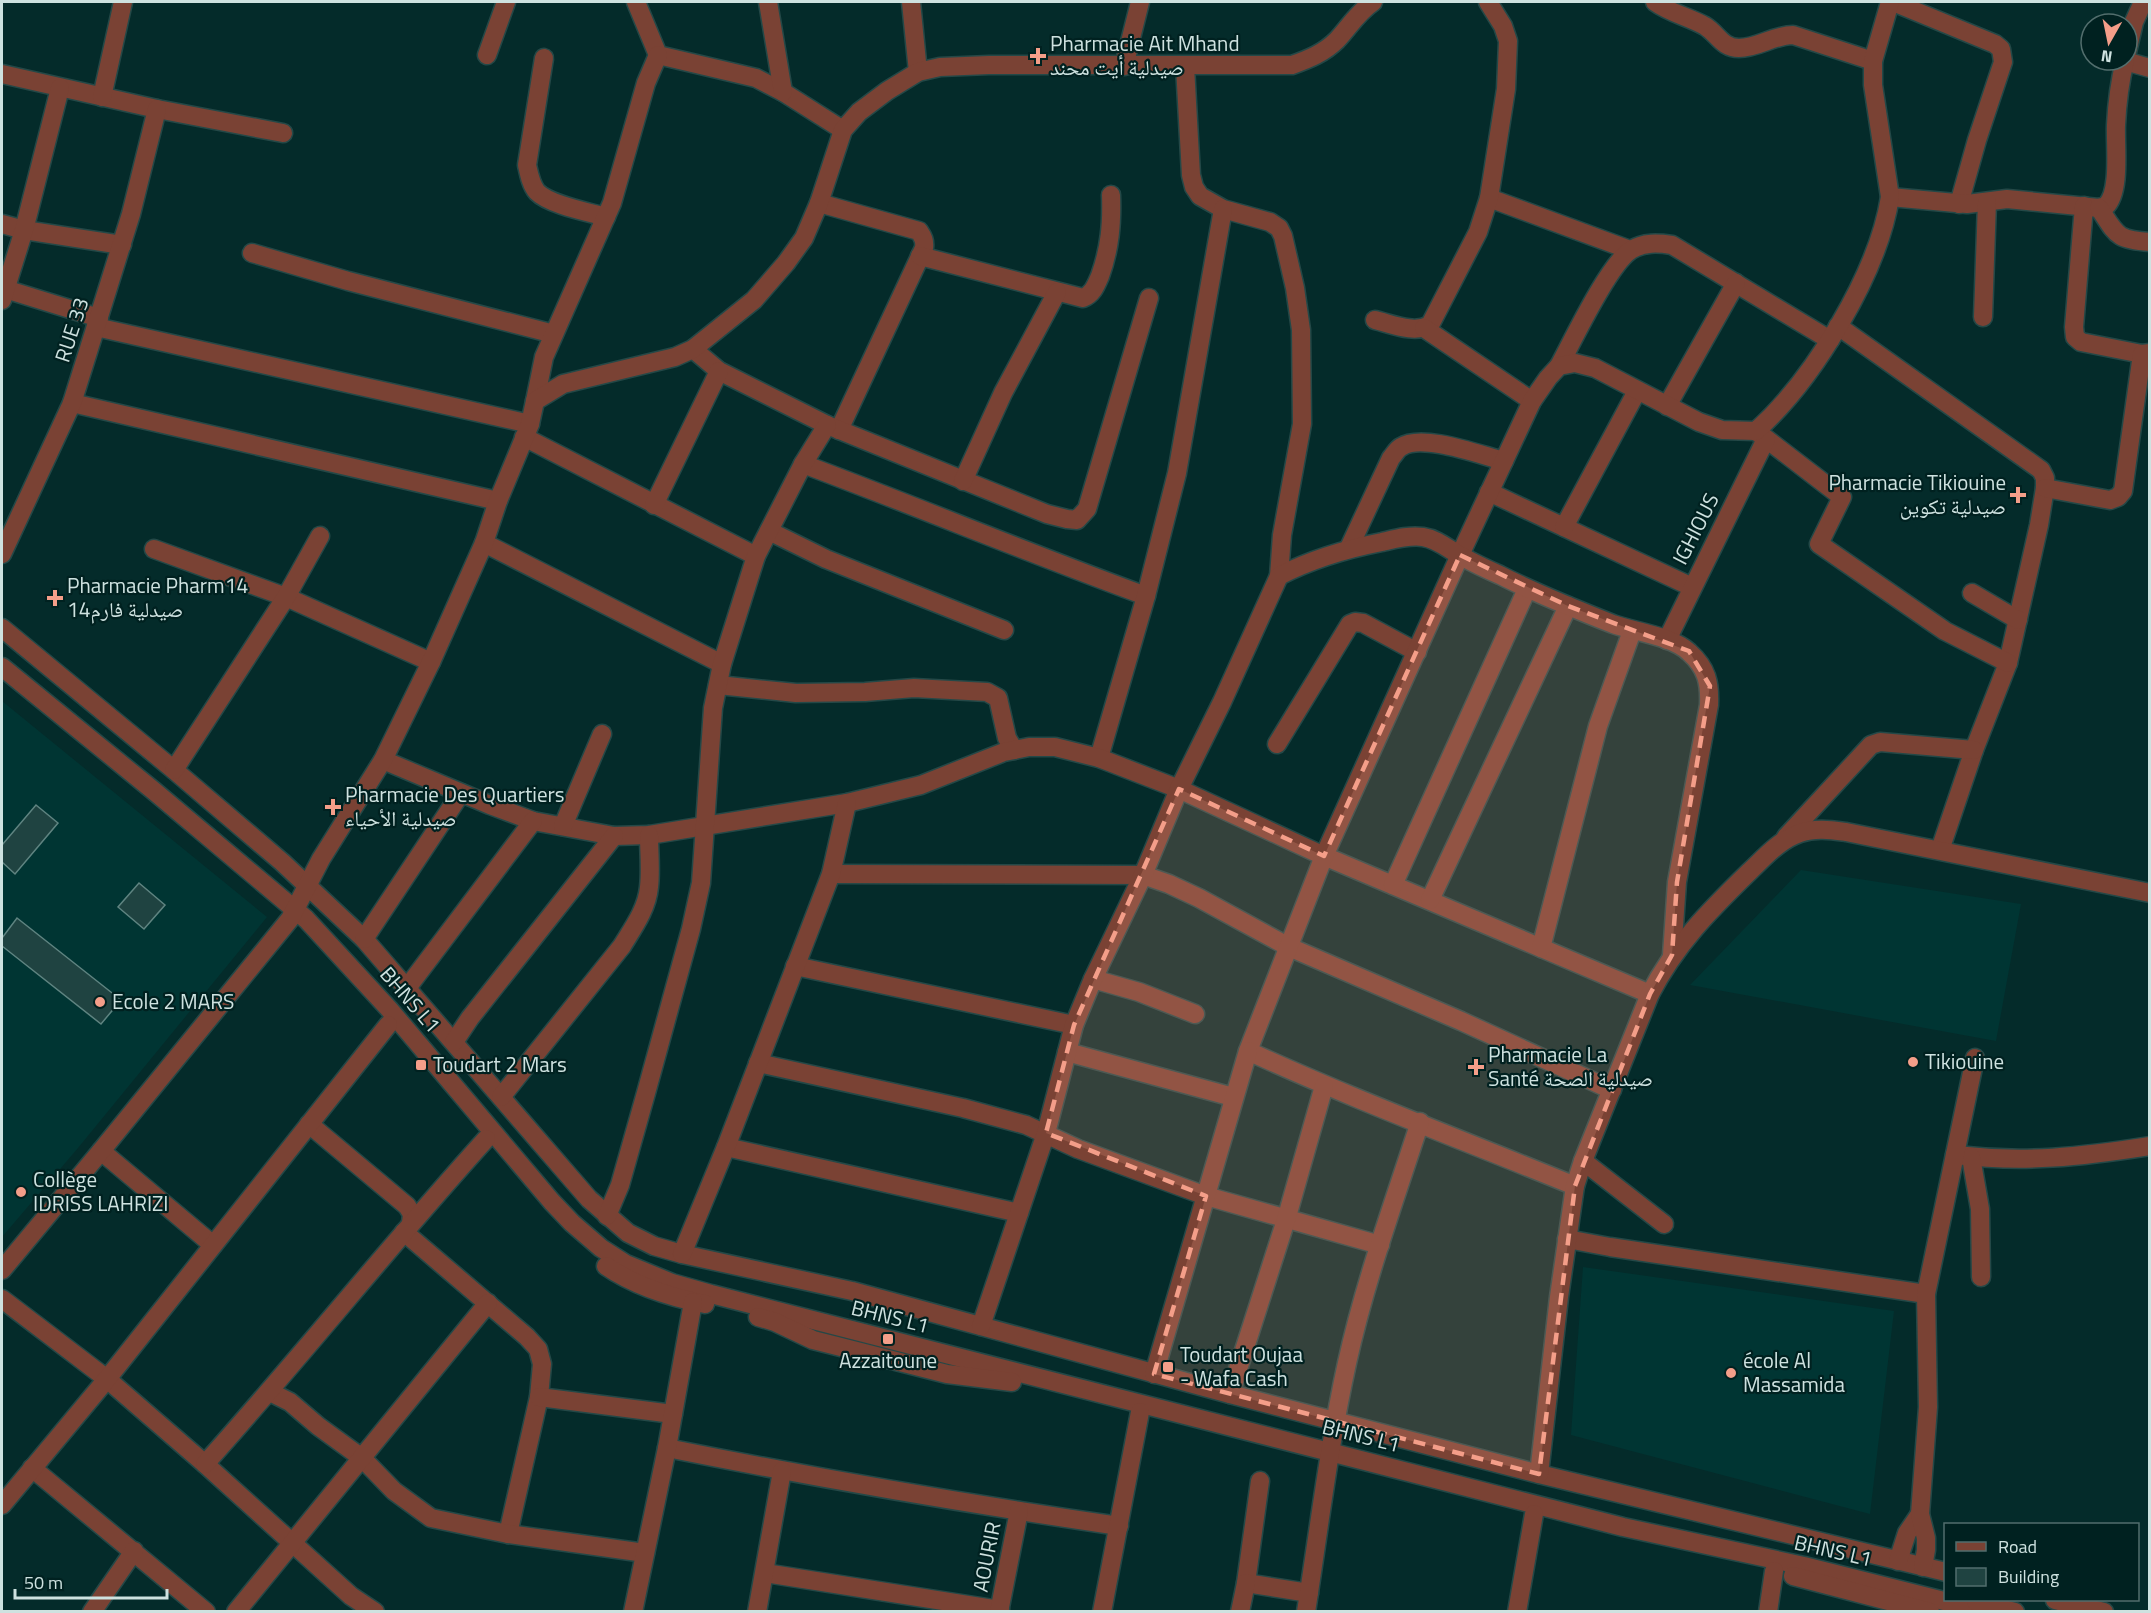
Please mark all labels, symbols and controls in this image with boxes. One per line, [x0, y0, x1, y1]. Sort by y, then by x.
north arrow [2079, 12, 2139, 72]
place label: Pharmacie Ait Mhand صيدلية أيت محند [1050, 27, 1240, 83]
text: N [2099, 44, 2114, 70]
marker: Pharmacie Ait Mhand صيدلية أيت محند [1031, 49, 1045, 63]
street label: RUE 33 [46, 293, 96, 366]
place label: Pharmacie Tikiouine صيدلية تكوين [1828, 466, 2006, 522]
street label: IGHIOUS [1664, 487, 1727, 570]
marker: Pharmacie Tikiouine صيدلية تكوين [2011, 488, 2025, 502]
place label: Pharmacie Pharm14 صيدلية فارم14 [67, 569, 248, 625]
marker: Pharmacie Pharm14 صيدلية فارم14 [48, 591, 62, 605]
place label: Pharmacie Des Quartiers صيدلية الأحياء [345, 778, 565, 834]
marker: Pharmacie Des Quartiers صيدلية الأحياء [326, 800, 340, 814]
street label: BHNS L1 [373, 959, 449, 1040]
place label: Ecole 2 MARS [112, 985, 234, 1017]
marker: Ecole 2 MARS [93, 995, 107, 1009]
place label: Pharmacie La Santé صيدلية الصحة [1488, 1038, 1653, 1094]
place label: Tikiouine [1925, 1045, 2004, 1077]
place label: Toudart 2 Mars [433, 1048, 567, 1080]
marker: Tikiouine [1906, 1055, 1920, 1069]
marker: Toudart 2 Mars [414, 1058, 428, 1072]
marker: Pharmacie La Santé صيدلية الصحة [1469, 1060, 1483, 1074]
place label: Collège IDRISS LAHRIZI [33, 1163, 168, 1219]
marker: Collège IDRISS LAHRIZI [14, 1185, 28, 1199]
street label: BHNS L1 [848, 1291, 933, 1341]
marker: Azzaitoune [881, 1332, 895, 1346]
place label: Toudart Oujaa - Wafa Cash [1180, 1338, 1303, 1394]
place label: Azzaitoune [839, 1344, 937, 1376]
place label: école Al Massamida [1743, 1344, 1845, 1400]
marker: Toudart Oujaa - Wafa Cash [1161, 1360, 1175, 1374]
marker: école Al Massamida [1724, 1366, 1738, 1380]
street label: BHNS L1 [1319, 1410, 1404, 1460]
street label: AOURIR [964, 1519, 1008, 1595]
legend [1944, 1523, 2139, 1601]
street label: BHNS L1 [1791, 1526, 1875, 1575]
text: Road [1998, 1533, 2037, 1560]
scale bar [15, 1562, 166, 1600]
text: Building [1998, 1563, 2059, 1590]
text: 50 m [24, 1569, 63, 1596]

